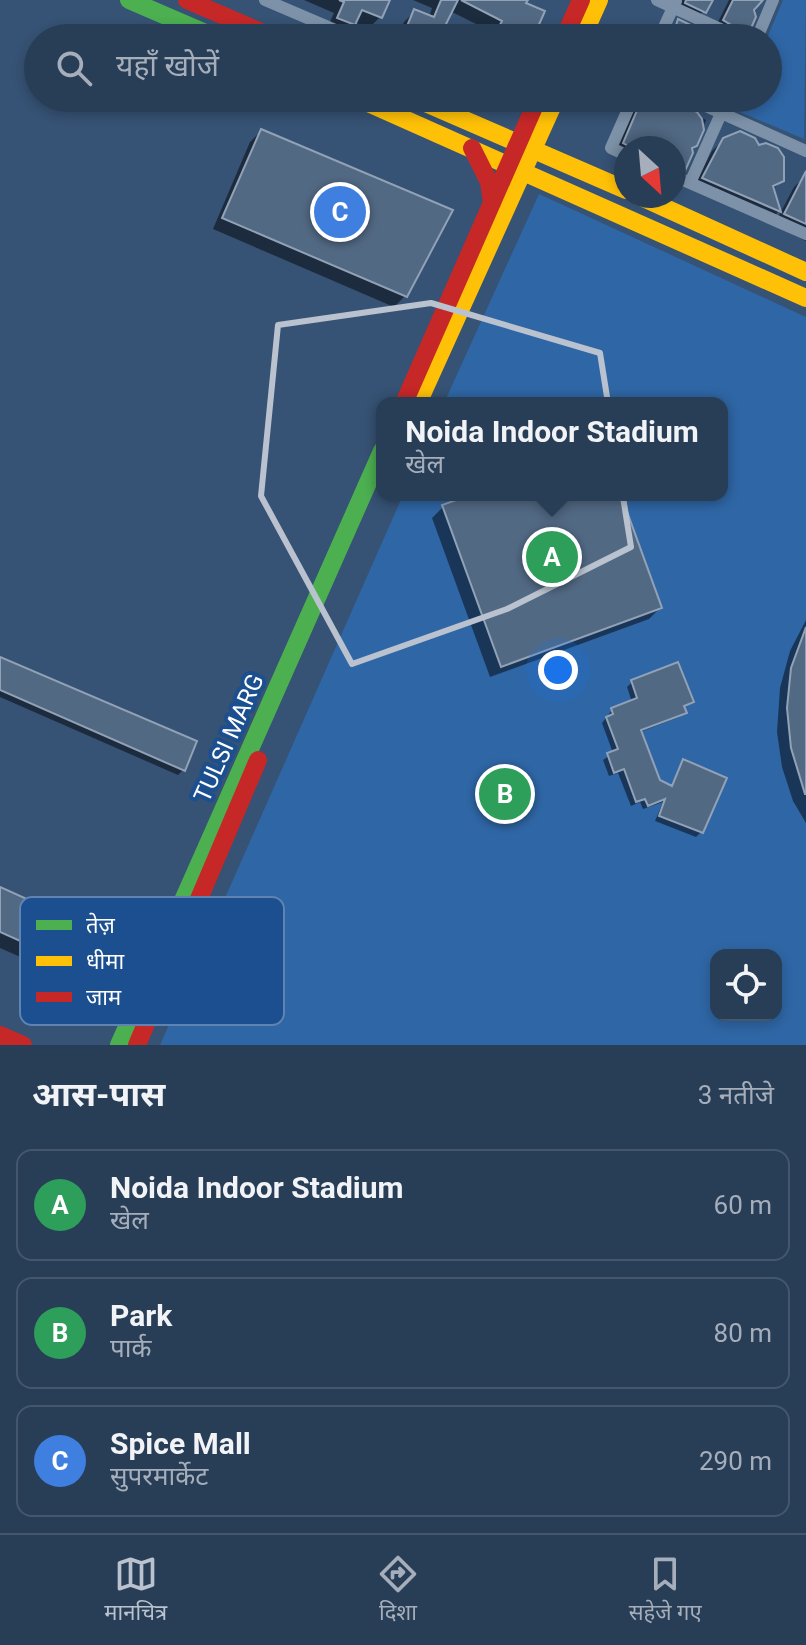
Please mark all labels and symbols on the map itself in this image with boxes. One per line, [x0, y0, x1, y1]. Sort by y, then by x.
north arrow [614, 136, 686, 208]
pin: C [314, 182, 366, 242]
pin: A [526, 527, 578, 587]
your location [538, 650, 578, 690]
street label: TULSI MARG [188, 669, 270, 807]
pin: B [479, 764, 531, 824]
legend [20, 897, 284, 1025]
text: तेज़ [86, 912, 116, 938]
text: धीमा [86, 949, 124, 974]
text: जाम [86, 985, 122, 1010]

